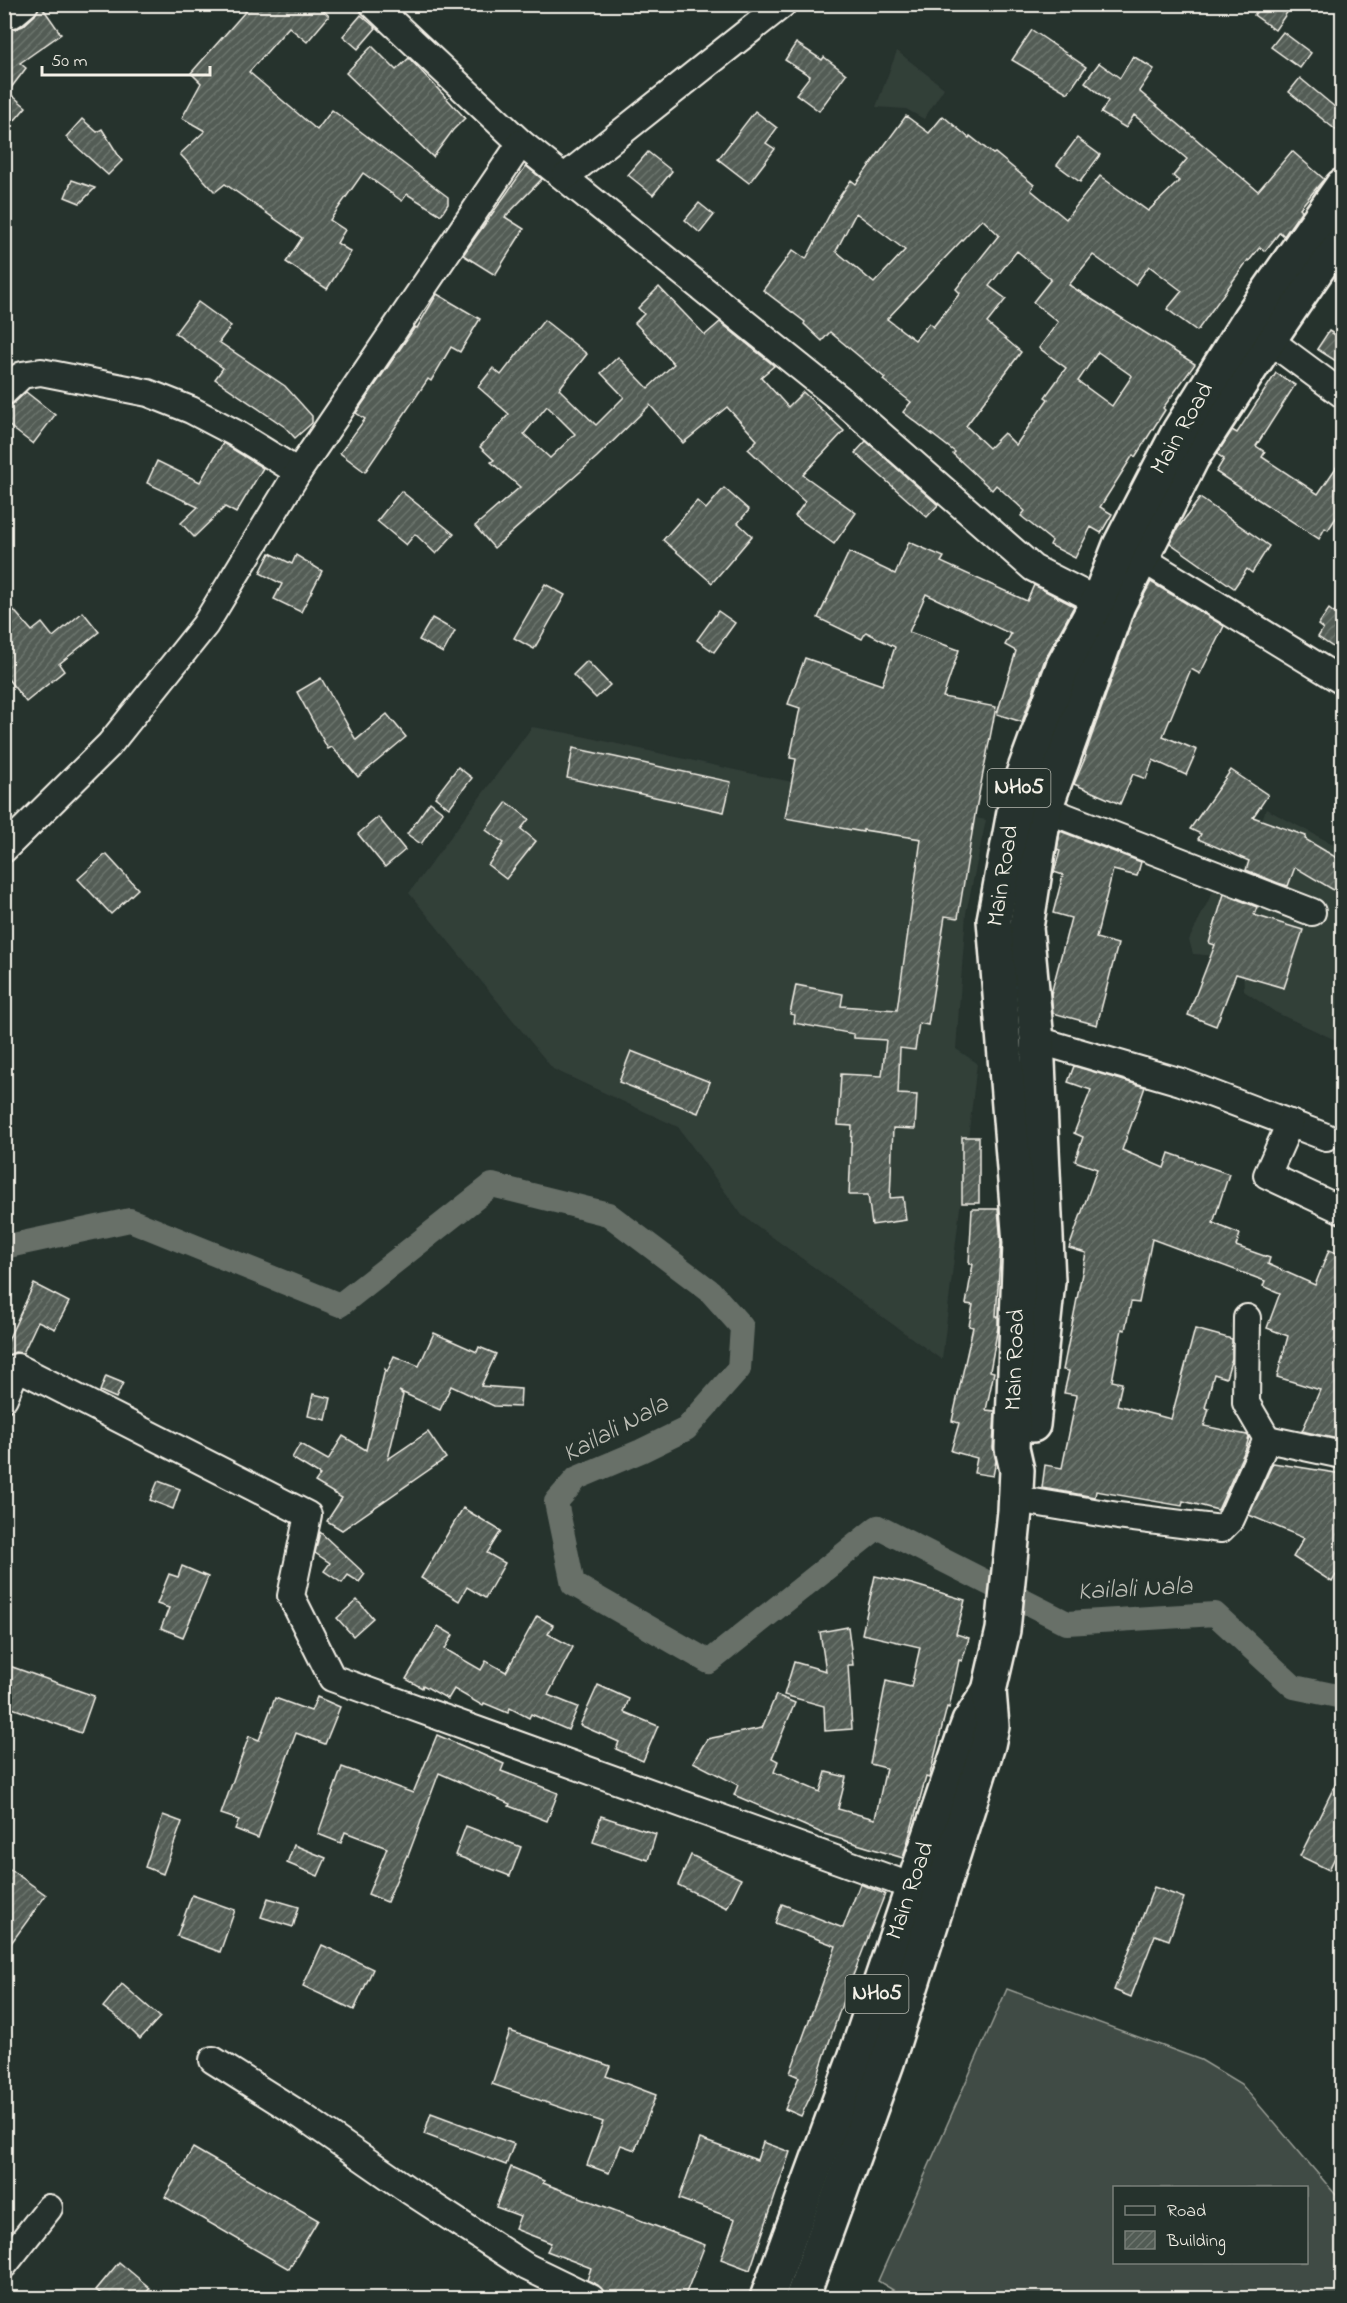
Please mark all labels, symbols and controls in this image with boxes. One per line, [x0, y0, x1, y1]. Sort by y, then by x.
scale bar [42, 39, 210, 77]
text: 50 m [51, 49, 88, 75]
street label: Main Road [1142, 376, 1224, 482]
road number: NH05 [988, 769, 1050, 807]
street label: Main Road [979, 822, 1029, 929]
street label: Main Road [997, 1308, 1035, 1412]
water label: Kailali Nala [556, 1386, 677, 1474]
water label: Kailali Nala [1076, 1568, 1195, 1612]
street label: Main Road [878, 1837, 944, 1945]
road number: NH05 [846, 1975, 908, 2013]
legend [1113, 2186, 1308, 2264]
text: Road [1167, 2199, 1206, 2225]
text: Building [1166, 2229, 1226, 2256]

